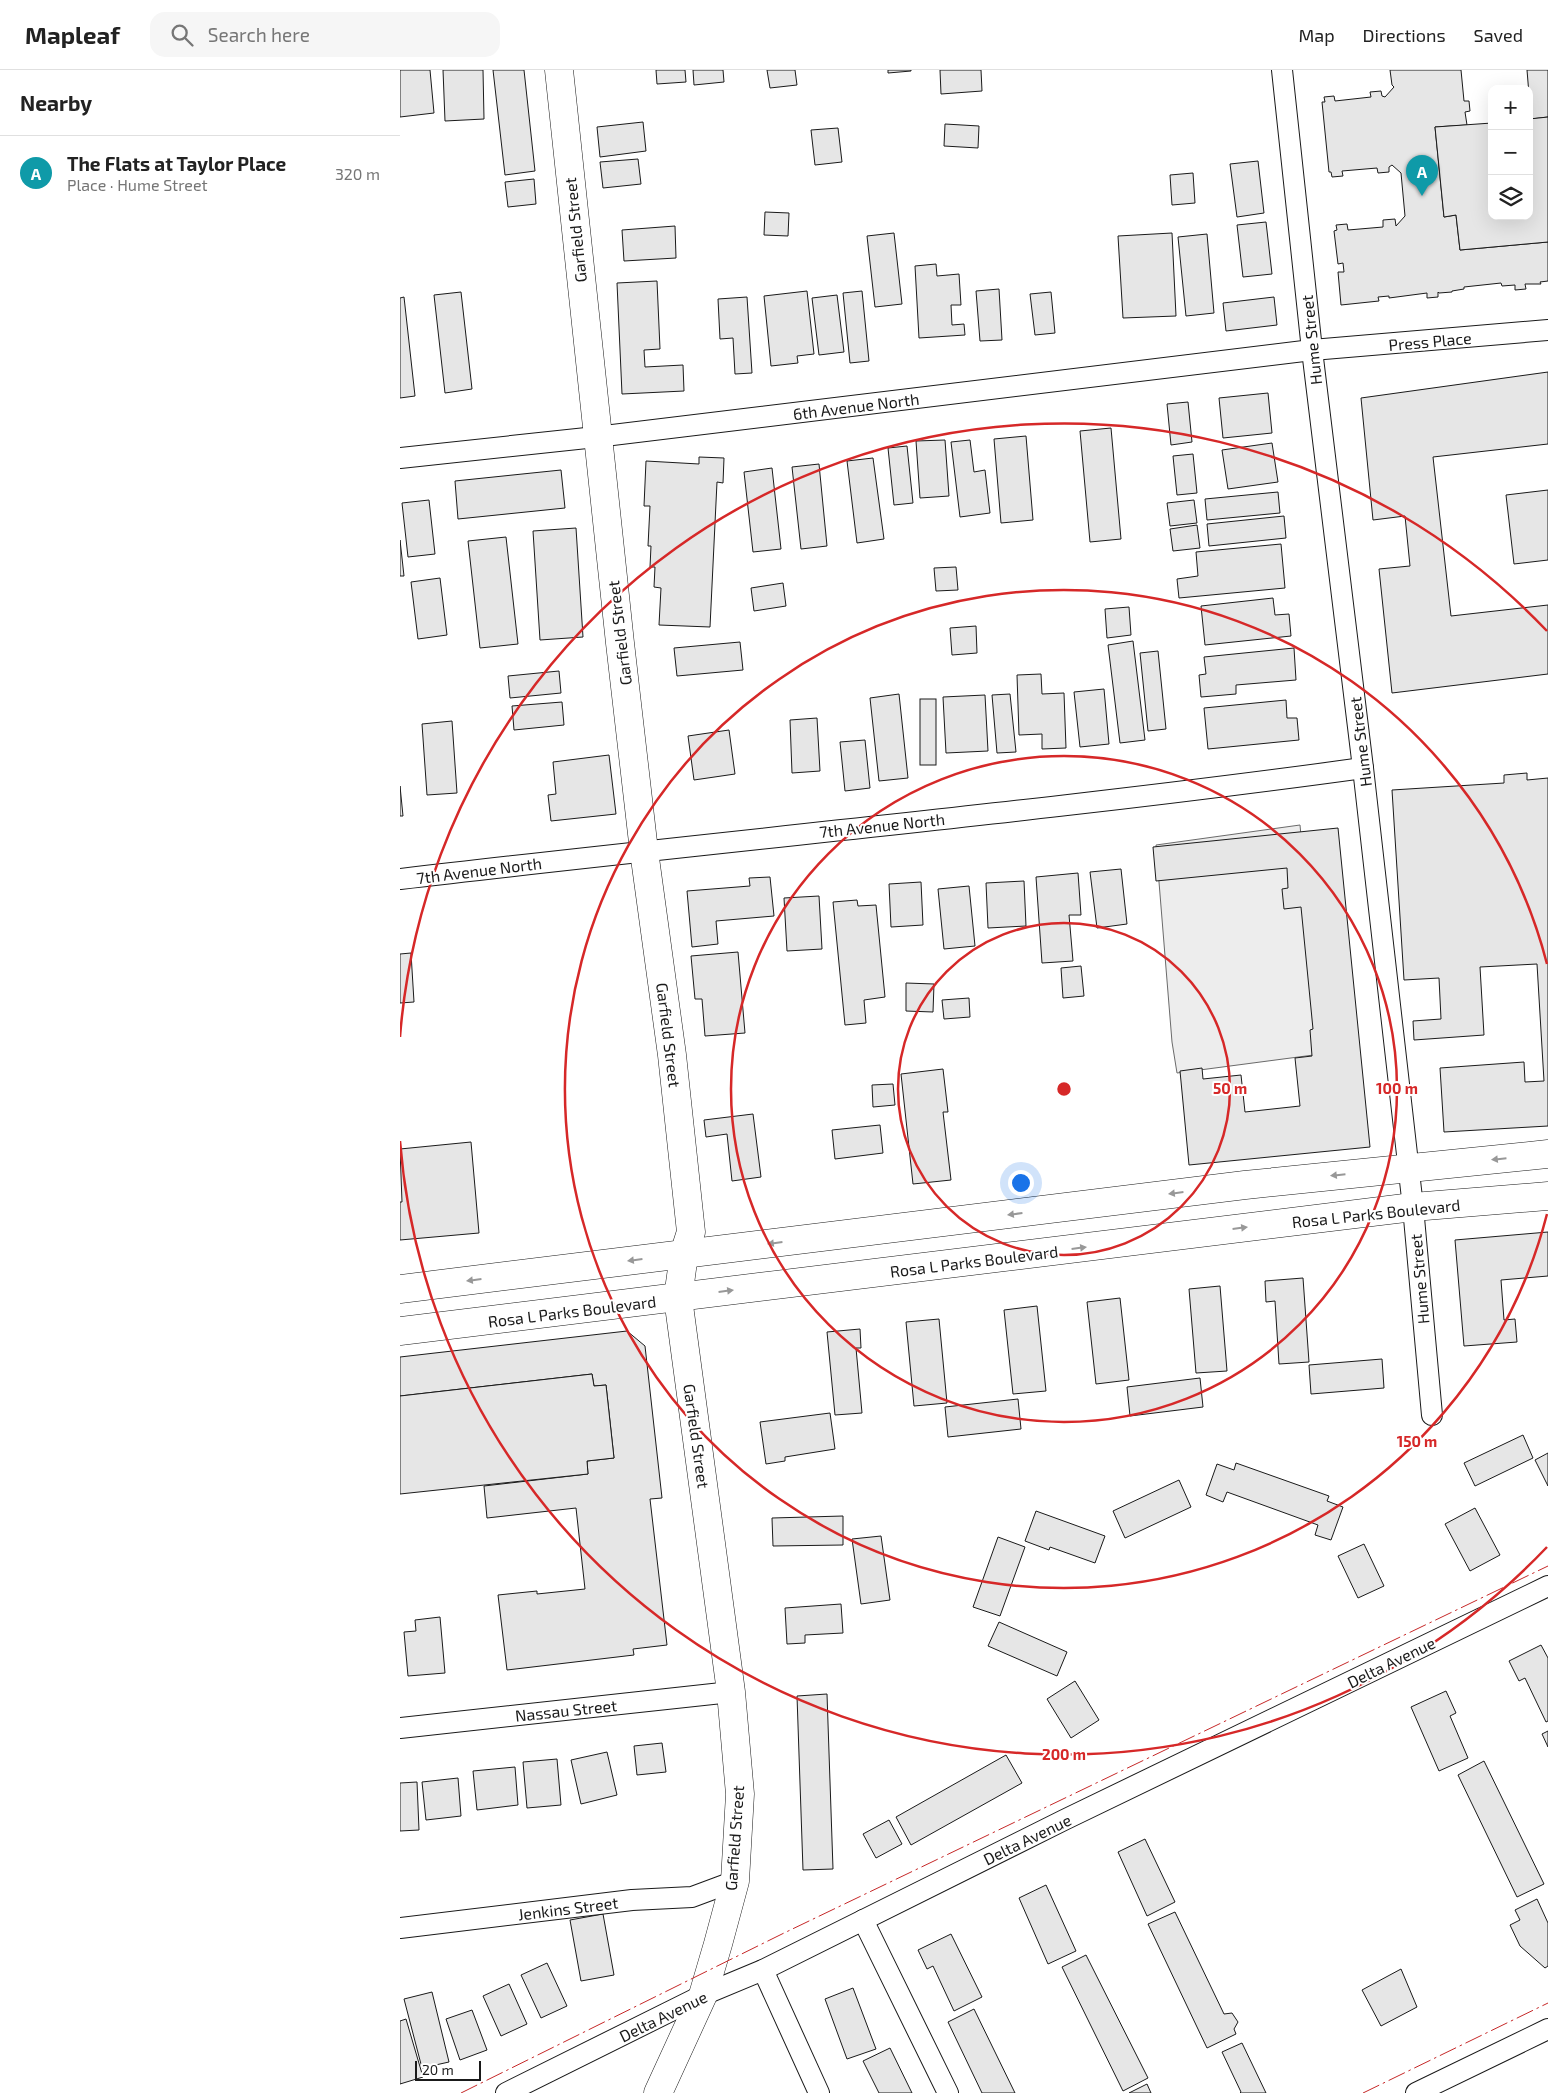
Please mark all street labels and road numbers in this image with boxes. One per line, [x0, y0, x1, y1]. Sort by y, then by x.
street label: Garfield Street [560, 177, 590, 283]
street label: Hume Street [1297, 294, 1325, 386]
street label: Press Place [1388, 328, 1472, 354]
street label: 6th Avenue North [792, 389, 920, 423]
street label: Garfield Street [603, 579, 635, 687]
street label: Hume Street [1345, 696, 1375, 788]
street label: 7th Avenue North [818, 809, 946, 841]
street label: 7th Avenue North [415, 853, 543, 887]
street label: Garfield Street [653, 981, 685, 1089]
street label: Rosa L Parks Boulevard [1291, 1195, 1461, 1231]
street label: Hume Street [1406, 1233, 1432, 1325]
street label: Rosa L Parks Boulevard [889, 1241, 1059, 1281]
street label: Rosa L Parks Boulevard [487, 1291, 657, 1331]
street label: Garfield Street [680, 1382, 714, 1490]
street label: Delta Avenue [1344, 1633, 1438, 1691]
street label: Nassau Street [514, 1695, 618, 1725]
street label: Garfield Street [721, 1785, 747, 1891]
street label: Delta Avenue [980, 1810, 1074, 1868]
street label: Jenkins Street [517, 1892, 619, 1924]
street label: Delta Avenue [616, 1987, 710, 2045]

